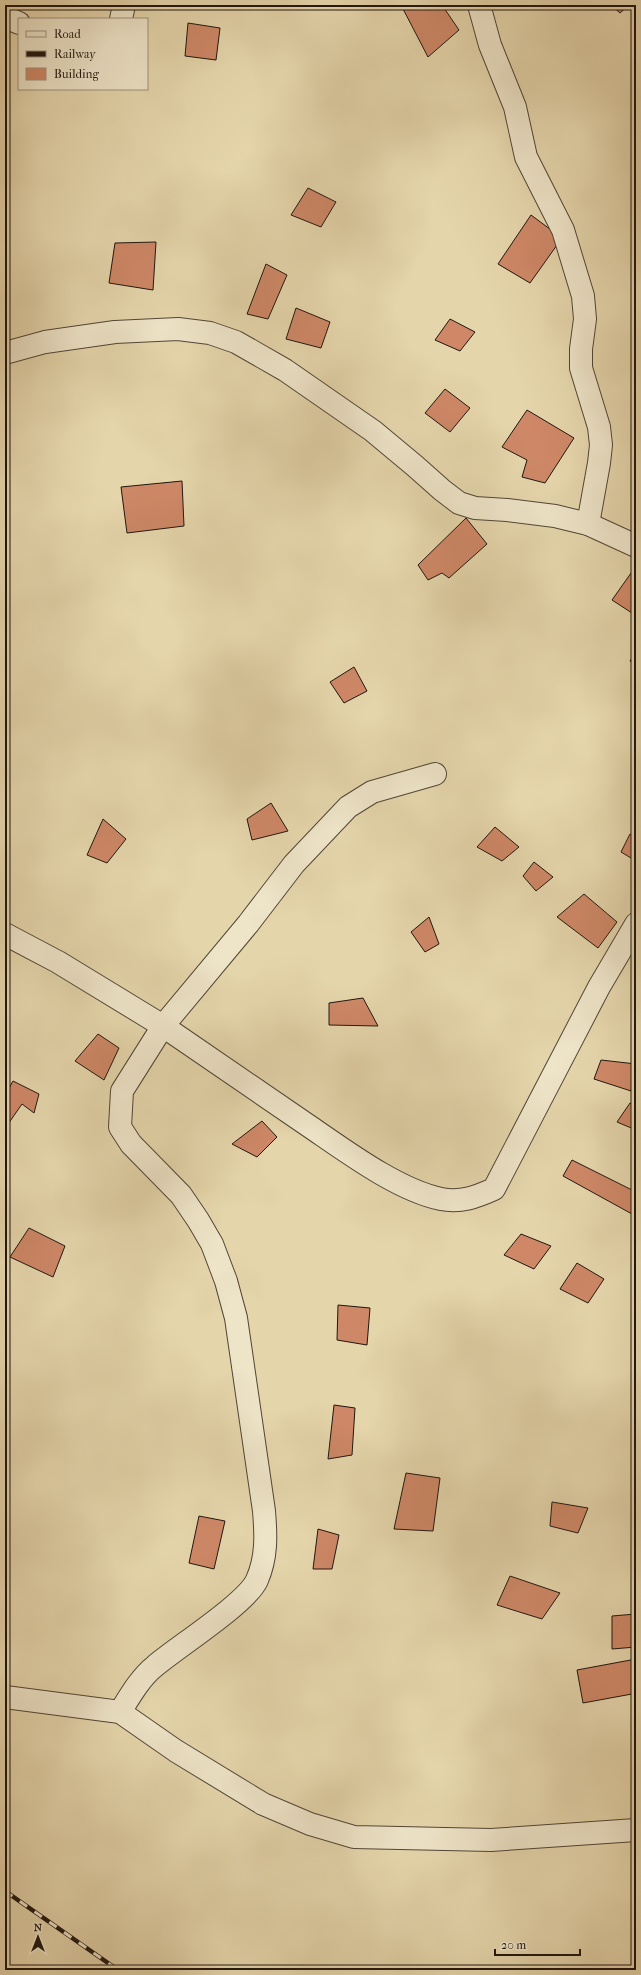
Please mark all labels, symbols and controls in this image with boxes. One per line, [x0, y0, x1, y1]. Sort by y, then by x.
legend [18, 18, 148, 90]
text: Road [54, 27, 81, 41]
text: Railway [54, 47, 96, 61]
text: Building [54, 67, 99, 81]
north arrow [18, 1917, 58, 1957]
text: N [34, 1921, 43, 1934]
scale bar [495, 1931, 580, 1957]
text: 20 m [501, 1938, 526, 1952]

